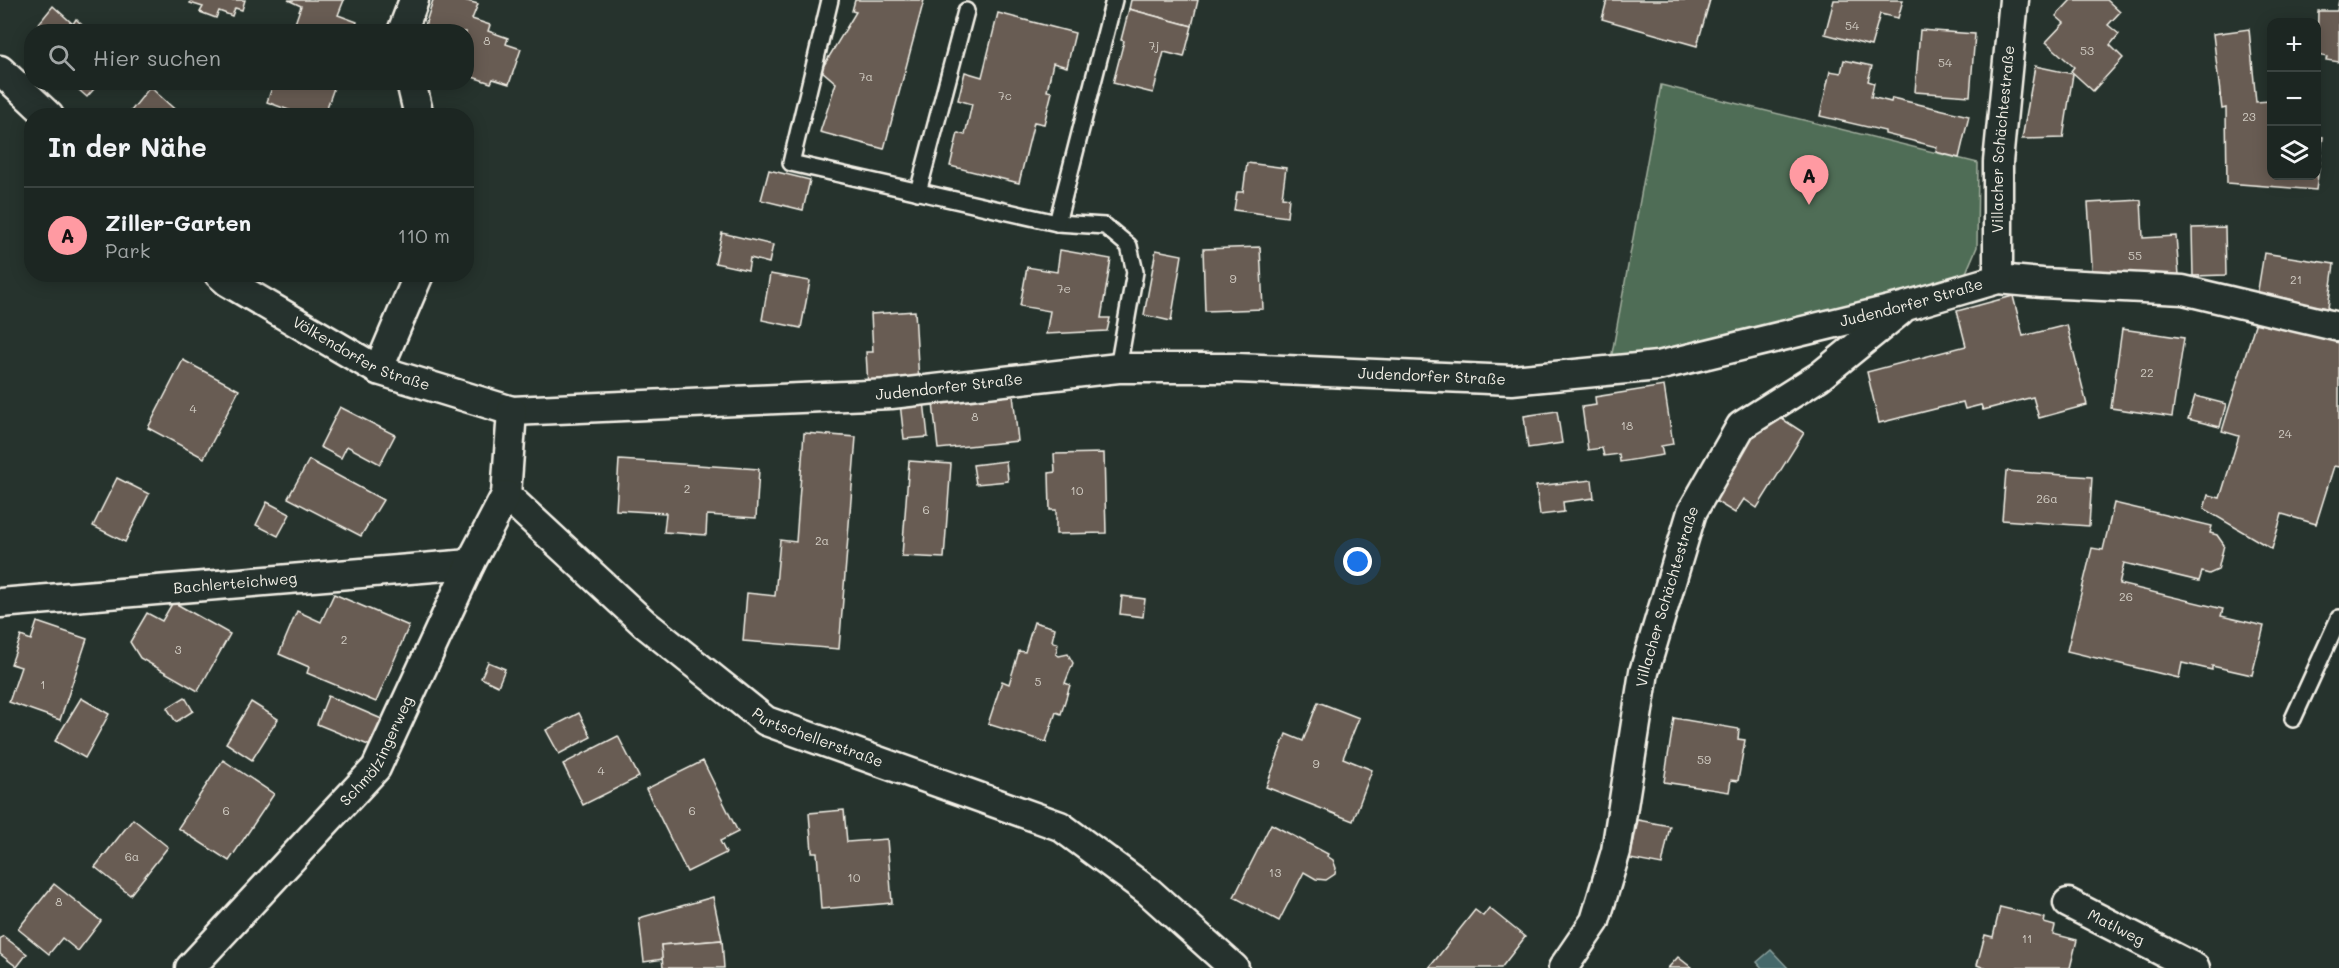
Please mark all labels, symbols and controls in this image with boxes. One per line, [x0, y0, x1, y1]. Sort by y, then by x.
house number: 54 [1845, 17, 1859, 33]
map controls [2267, 18, 2321, 180]
button: + [2267, 18, 2321, 72]
search box [24, 24, 474, 90]
house number: 8 [483, 32, 491, 48]
house number: 7j [1149, 37, 1159, 53]
icon: search [45, 41, 78, 74]
house number: 53 [2080, 42, 2094, 58]
text: Hier suchen [93, 43, 221, 72]
street label: Villacher Schächtestraße [1987, 44, 2018, 233]
house number: 54 [1938, 54, 1952, 70]
house number: 7a [859, 68, 873, 84]
button: − [2267, 72, 2321, 126]
house number: 7c [998, 87, 1012, 103]
house number: 23 [2242, 108, 2256, 124]
button: layers [2267, 126, 2321, 180]
text: In der Nähe [48, 130, 207, 164]
pin: A [1790, 156, 1828, 205]
text: Ziller-Garten [105, 208, 251, 237]
text: A [61, 222, 74, 248]
text: 110 m [397, 222, 450, 248]
text: Park [105, 237, 150, 263]
house number: 55 [2128, 247, 2142, 263]
house number: 9 [1229, 270, 1237, 286]
house number: 21 [2290, 271, 2302, 287]
street label: Judendorfer Straße [1837, 273, 1985, 331]
house number: 7e [1057, 280, 1071, 296]
street label: Völkendorfer Straße [289, 311, 433, 394]
street label: Judendorfer Straße [1358, 362, 1506, 389]
house number: 22 [2140, 364, 2154, 380]
street label: Judendorfer Straße [875, 368, 1024, 404]
house number: 4 [189, 400, 197, 416]
house number: 8 [971, 408, 979, 424]
house number: 18 [1621, 417, 1633, 433]
house number: 24 [2278, 425, 2292, 441]
house number: 2 [684, 480, 690, 496]
house number: 10 [1071, 482, 1084, 498]
house number: 26a [2036, 490, 2058, 506]
house number: 6 [922, 501, 930, 517]
street label: Villacher Schächtestraße [1631, 501, 1703, 688]
house number: 2a [815, 532, 829, 548]
your location [1343, 547, 1372, 576]
street label: Bachlerteichweg [172, 567, 298, 598]
house number: 26 [2119, 588, 2133, 604]
house number: 2 [341, 631, 347, 647]
house number: 3 [174, 641, 182, 657]
house number: 5 [1035, 673, 1042, 689]
house number: 1 [40, 676, 46, 692]
street label: Schmölzingerweg [335, 692, 417, 810]
street label: Purtschellerstraße [748, 703, 886, 771]
house number: 59 [1697, 751, 1711, 767]
house number: 9 [1312, 755, 1320, 771]
house number: 4 [597, 762, 605, 778]
house number: 6 [222, 802, 230, 818]
house number: 6 [688, 802, 696, 818]
house number: 6a [125, 848, 139, 864]
house number: 13 [1269, 864, 1281, 880]
house number: 10 [848, 869, 861, 885]
house number: 8 [55, 893, 63, 909]
street label: Matlweg [2085, 904, 2149, 950]
house number: 11 [2022, 930, 2032, 946]

